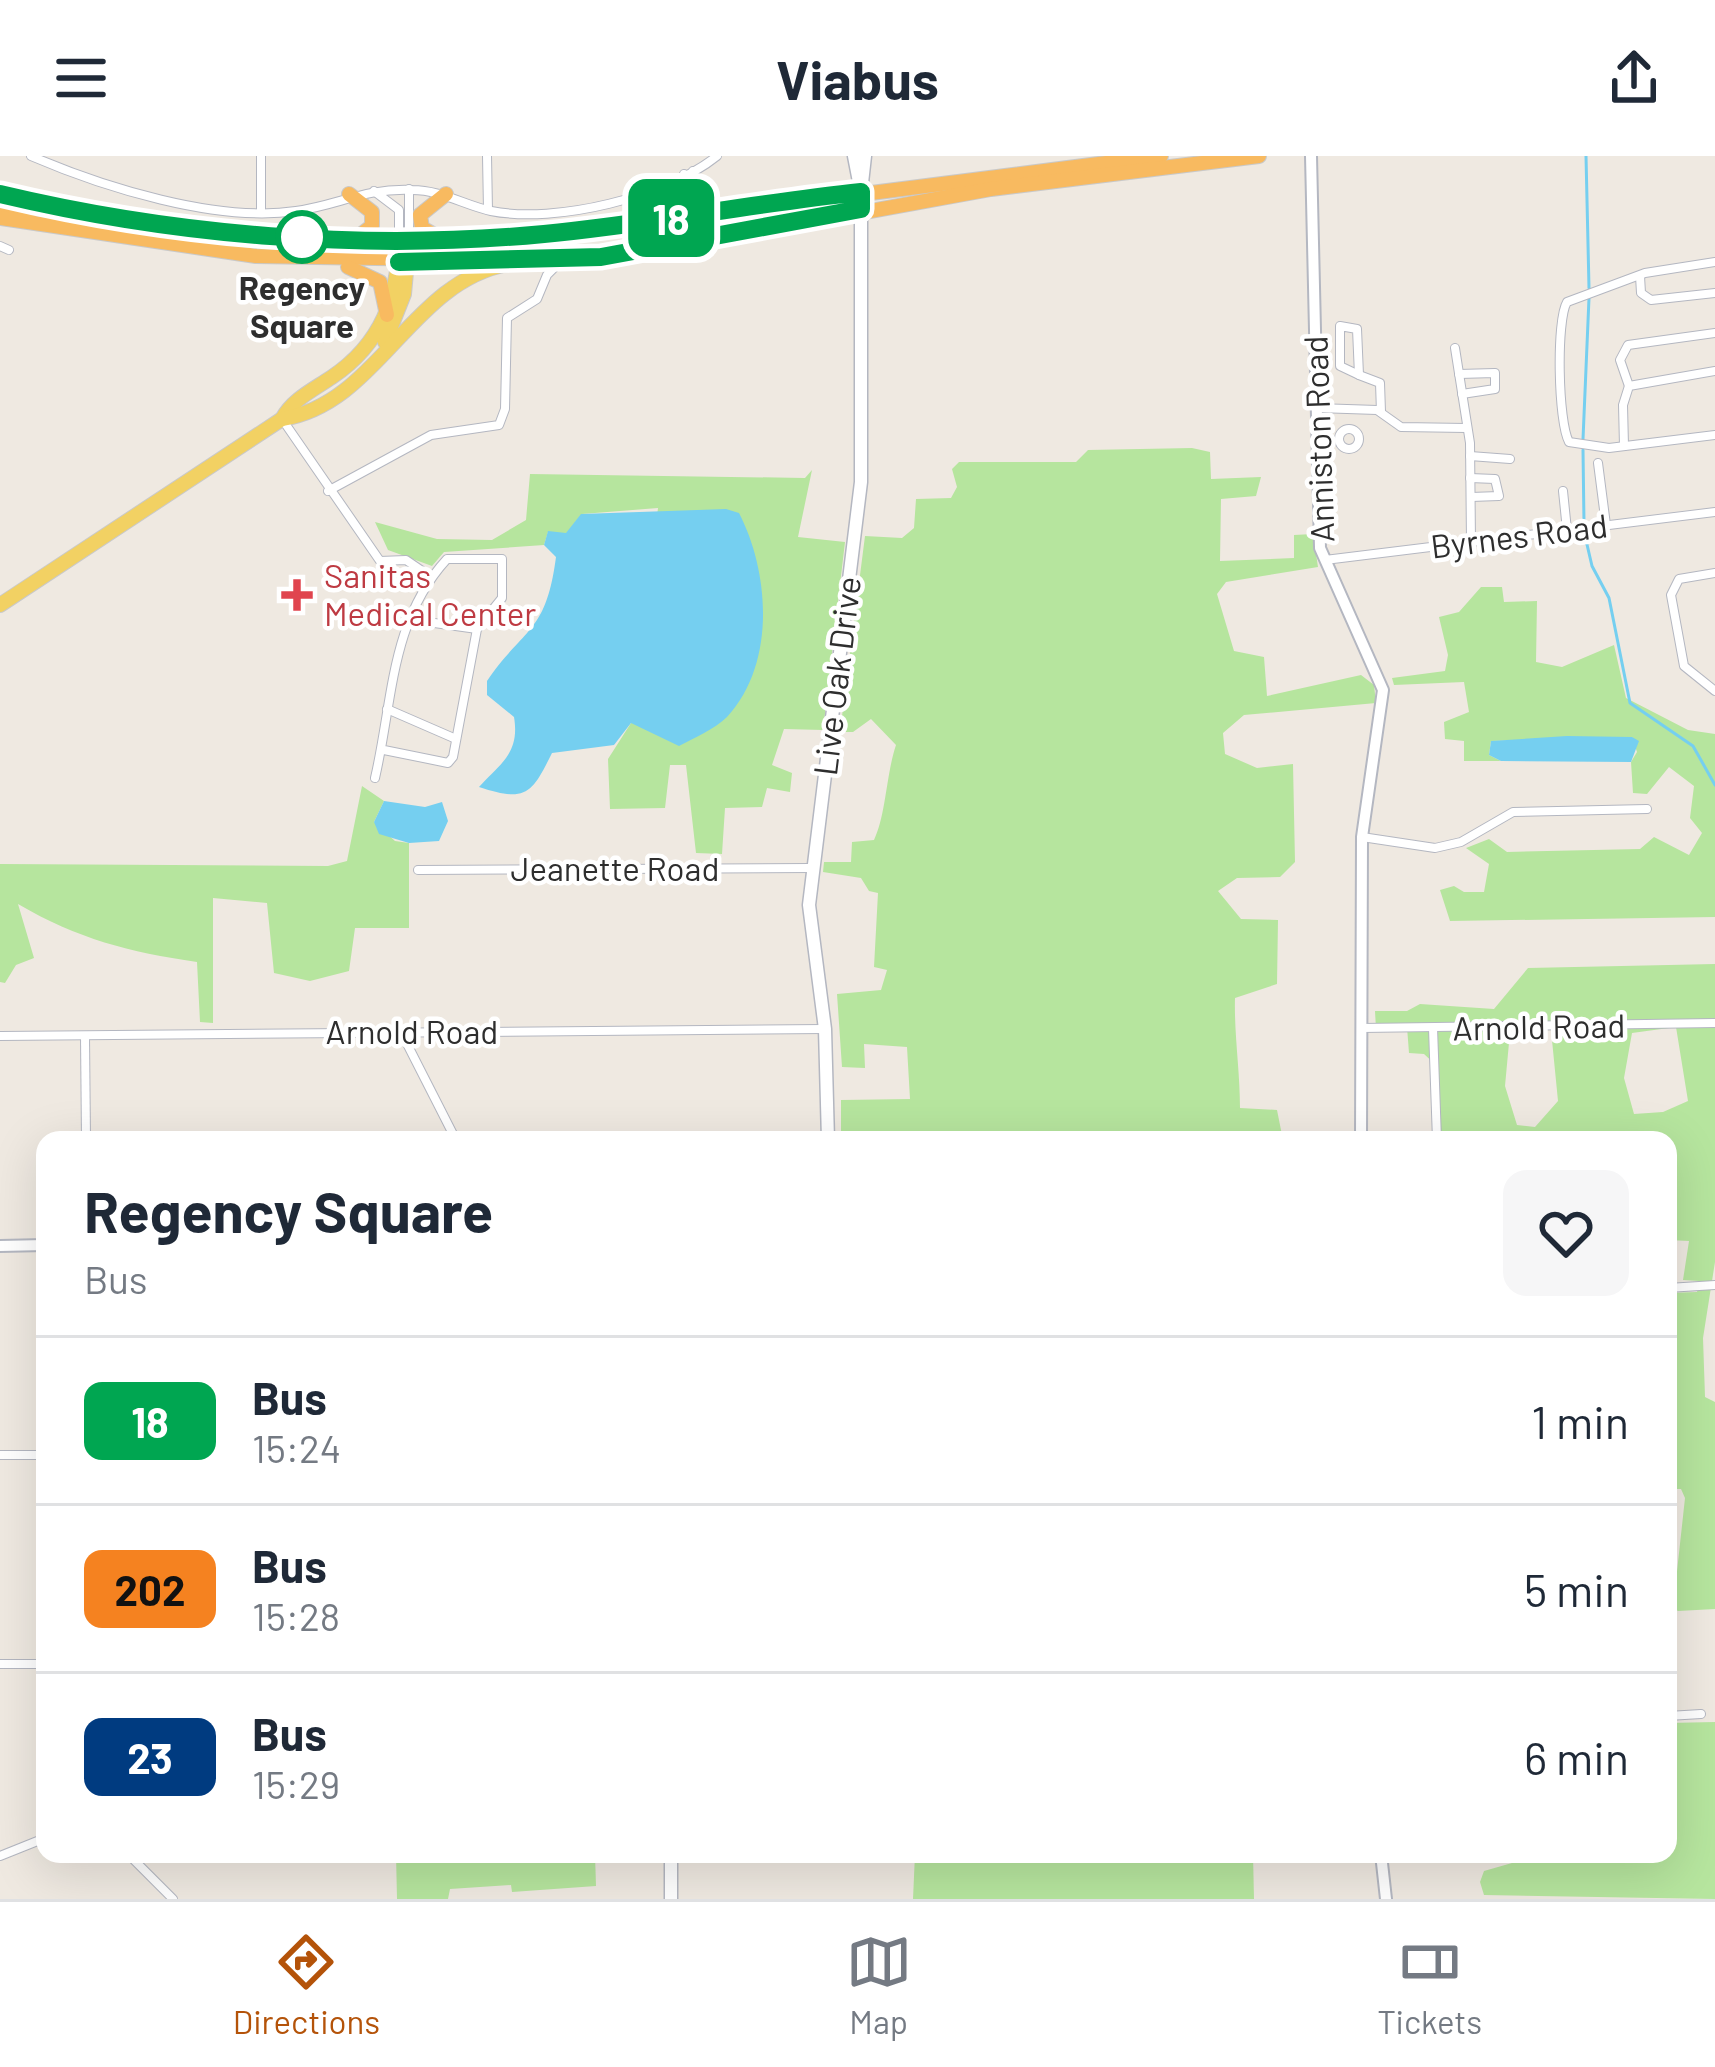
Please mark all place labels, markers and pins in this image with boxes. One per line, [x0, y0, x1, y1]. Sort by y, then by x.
marker: Regency Square [277, 212, 327, 262]
place label: Regency Square [239, 267, 366, 345]
place label: Sanitas Medical Center [324, 555, 536, 633]
marker: Sanitas Medical Center [281, 579, 313, 611]

